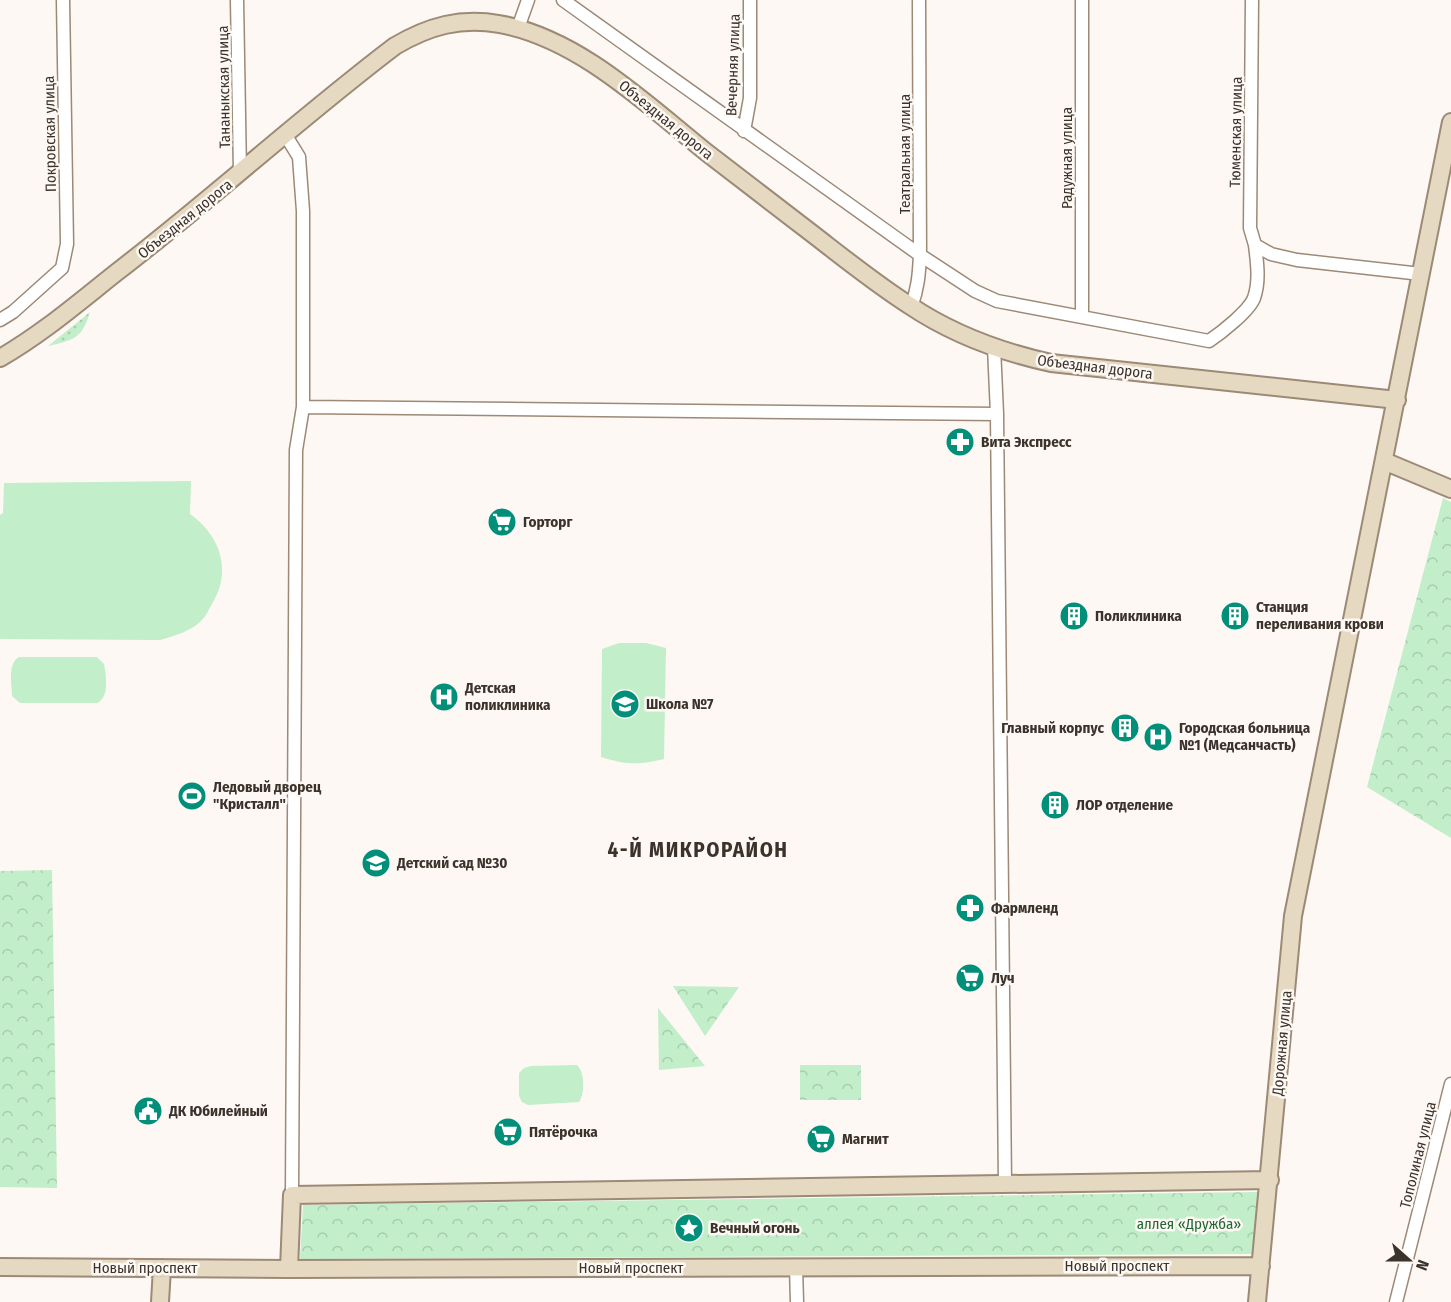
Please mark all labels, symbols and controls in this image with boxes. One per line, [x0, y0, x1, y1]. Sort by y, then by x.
street label: Вечерняя улица [722, 14, 744, 116]
street label: Тананыкская улица [214, 25, 234, 149]
street label: Покровская улица [40, 76, 60, 192]
street label: Объездная дорога [615, 76, 717, 164]
street label: Тюменская улица [1226, 76, 1246, 188]
street label: Театральная улица [896, 94, 914, 214]
street label: Радужная улица [1058, 107, 1076, 209]
street label: Объездная дорога [134, 175, 236, 263]
street label: Объездная дорога [1036, 351, 1154, 383]
pharmacy icon: Вита Экспресс [944, 426, 976, 458]
place label: Вита Экспресс [981, 433, 1072, 451]
supermarket icon: Горторг [486, 506, 518, 538]
place label: Горторг [523, 513, 572, 531]
place label: Станция переливания крови [1256, 598, 1384, 633]
building icon: Поликлиника [1058, 600, 1090, 632]
building icon: Станция переливания крови [1219, 600, 1251, 632]
place label: Поликлиника [1095, 607, 1182, 625]
place label: Детская поликлиника [464, 679, 551, 714]
hospital icon: Детская поликлиника [428, 681, 460, 713]
school or university icon: Школа №7 [609, 688, 641, 720]
place label: Школа №7 [646, 695, 714, 713]
building icon: Главный корпус [1109, 712, 1141, 744]
place label: Главный корпус [1001, 719, 1104, 737]
place label: Городская больница №1 (Медсанчасть) [1179, 719, 1311, 754]
hospital icon: Городская больница №1 (Медсанчасть) [1142, 721, 1174, 753]
place label: Ледовый дворец "Кристалл" [213, 778, 322, 813]
sports icon: Ледовый дворец "Кристалл" [176, 780, 208, 812]
building icon: ЛОР отделение [1039, 789, 1071, 821]
place label: ЛОР отделение [1076, 796, 1173, 814]
district label: 4-Й МИКРОРАЙОН [608, 836, 789, 863]
school or university icon: Детский сад №30 [360, 847, 392, 879]
place label: Детский сад №30 [396, 854, 508, 872]
pharmacy icon: Фармленд [954, 892, 986, 924]
place label: Фармленд [991, 899, 1059, 917]
supermarket icon: Луч [954, 962, 986, 994]
place label: Луч [991, 969, 1015, 987]
street label: Дорожная улица [1268, 990, 1296, 1097]
public building icon: ДК Юбилейный [132, 1095, 164, 1127]
street label: Тополиная улица [1396, 1100, 1440, 1210]
place label: ДК Юбилейный [168, 1102, 268, 1120]
supermarket icon: Пятёрочка [492, 1116, 524, 1148]
place label: Пятёрочка [529, 1123, 598, 1141]
supermarket icon: Магнит [805, 1123, 837, 1155]
place label: Магнит [842, 1130, 889, 1148]
place icon: Вечный огонь [673, 1212, 705, 1244]
park label: аллея «Дружба» [1137, 1215, 1241, 1233]
place label: Вечный огонь [710, 1219, 800, 1237]
north arrow [1379, 1230, 1439, 1290]
street label: Новый проспект [1065, 1257, 1170, 1275]
text: N [1412, 1257, 1433, 1273]
street label: Новый проспект [93, 1259, 198, 1277]
street label: Новый проспект [579, 1259, 684, 1277]

